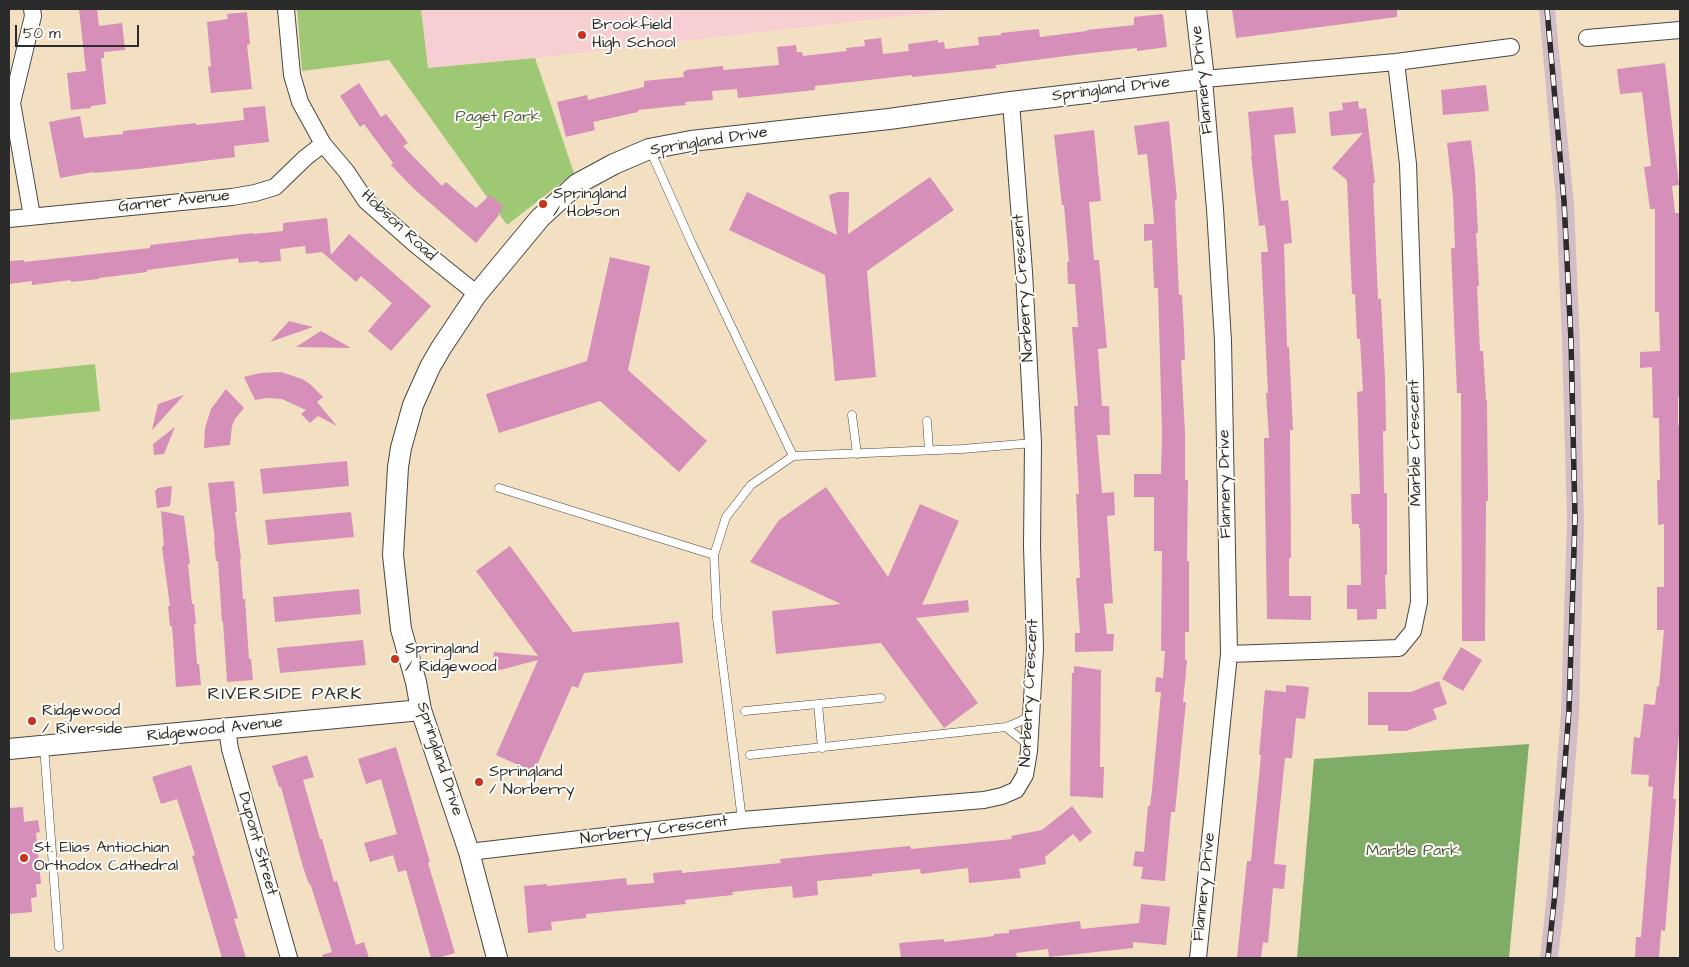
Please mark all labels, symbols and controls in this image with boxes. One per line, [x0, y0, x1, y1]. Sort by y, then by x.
scale bar [18, 15, 141, 47]
place label: Brookfield High School [592, 16, 676, 54]
text: 50 m [23, 23, 61, 44]
street label: Flannery Drive [1188, 25, 1218, 135]
marker: Brookfield High School [576, 29, 588, 41]
street label: Springland Drive [1051, 73, 1171, 107]
park label: Paget Park [455, 108, 541, 128]
street label: Springland Drive [649, 123, 769, 161]
place label: Springland / Hobson [553, 185, 627, 223]
street label: Hobson Road [356, 186, 440, 266]
street label: Garner Avenue [117, 187, 231, 217]
marker: Springland / Hobson [537, 198, 549, 210]
street label: Norberry Crescent [1009, 213, 1039, 363]
street label: Marble Crescent [1405, 379, 1427, 507]
street label: Flannery Drive [1215, 429, 1237, 539]
street label: Norberry Crescent [1017, 618, 1043, 768]
place label: Springland / Ridgewood [405, 640, 497, 678]
marker: Springland / Ridgewood [389, 653, 401, 665]
district label: RIVERSIDE PARK [206, 684, 364, 706]
street label: Springland Drive [412, 700, 466, 818]
place label: Ridgewood / Riverside [42, 702, 123, 740]
street label: Ridgewood Avenue [146, 713, 284, 747]
marker: Ridgewood / Riverside [26, 715, 38, 727]
place label: Springland / Norberry [489, 763, 575, 801]
marker: Springland / Norberry [473, 776, 485, 788]
street label: Dupont Street [233, 790, 281, 898]
street label: Norberry Crescent [579, 812, 729, 850]
street label: Flannery Drive [1190, 832, 1220, 942]
place label: St. Elias Antiochian Orthodox Cathedral [34, 839, 178, 877]
park label: Marble Park [1366, 842, 1460, 862]
marker: St. Elias Antiochian Orthodox Cathedral [18, 852, 30, 864]

